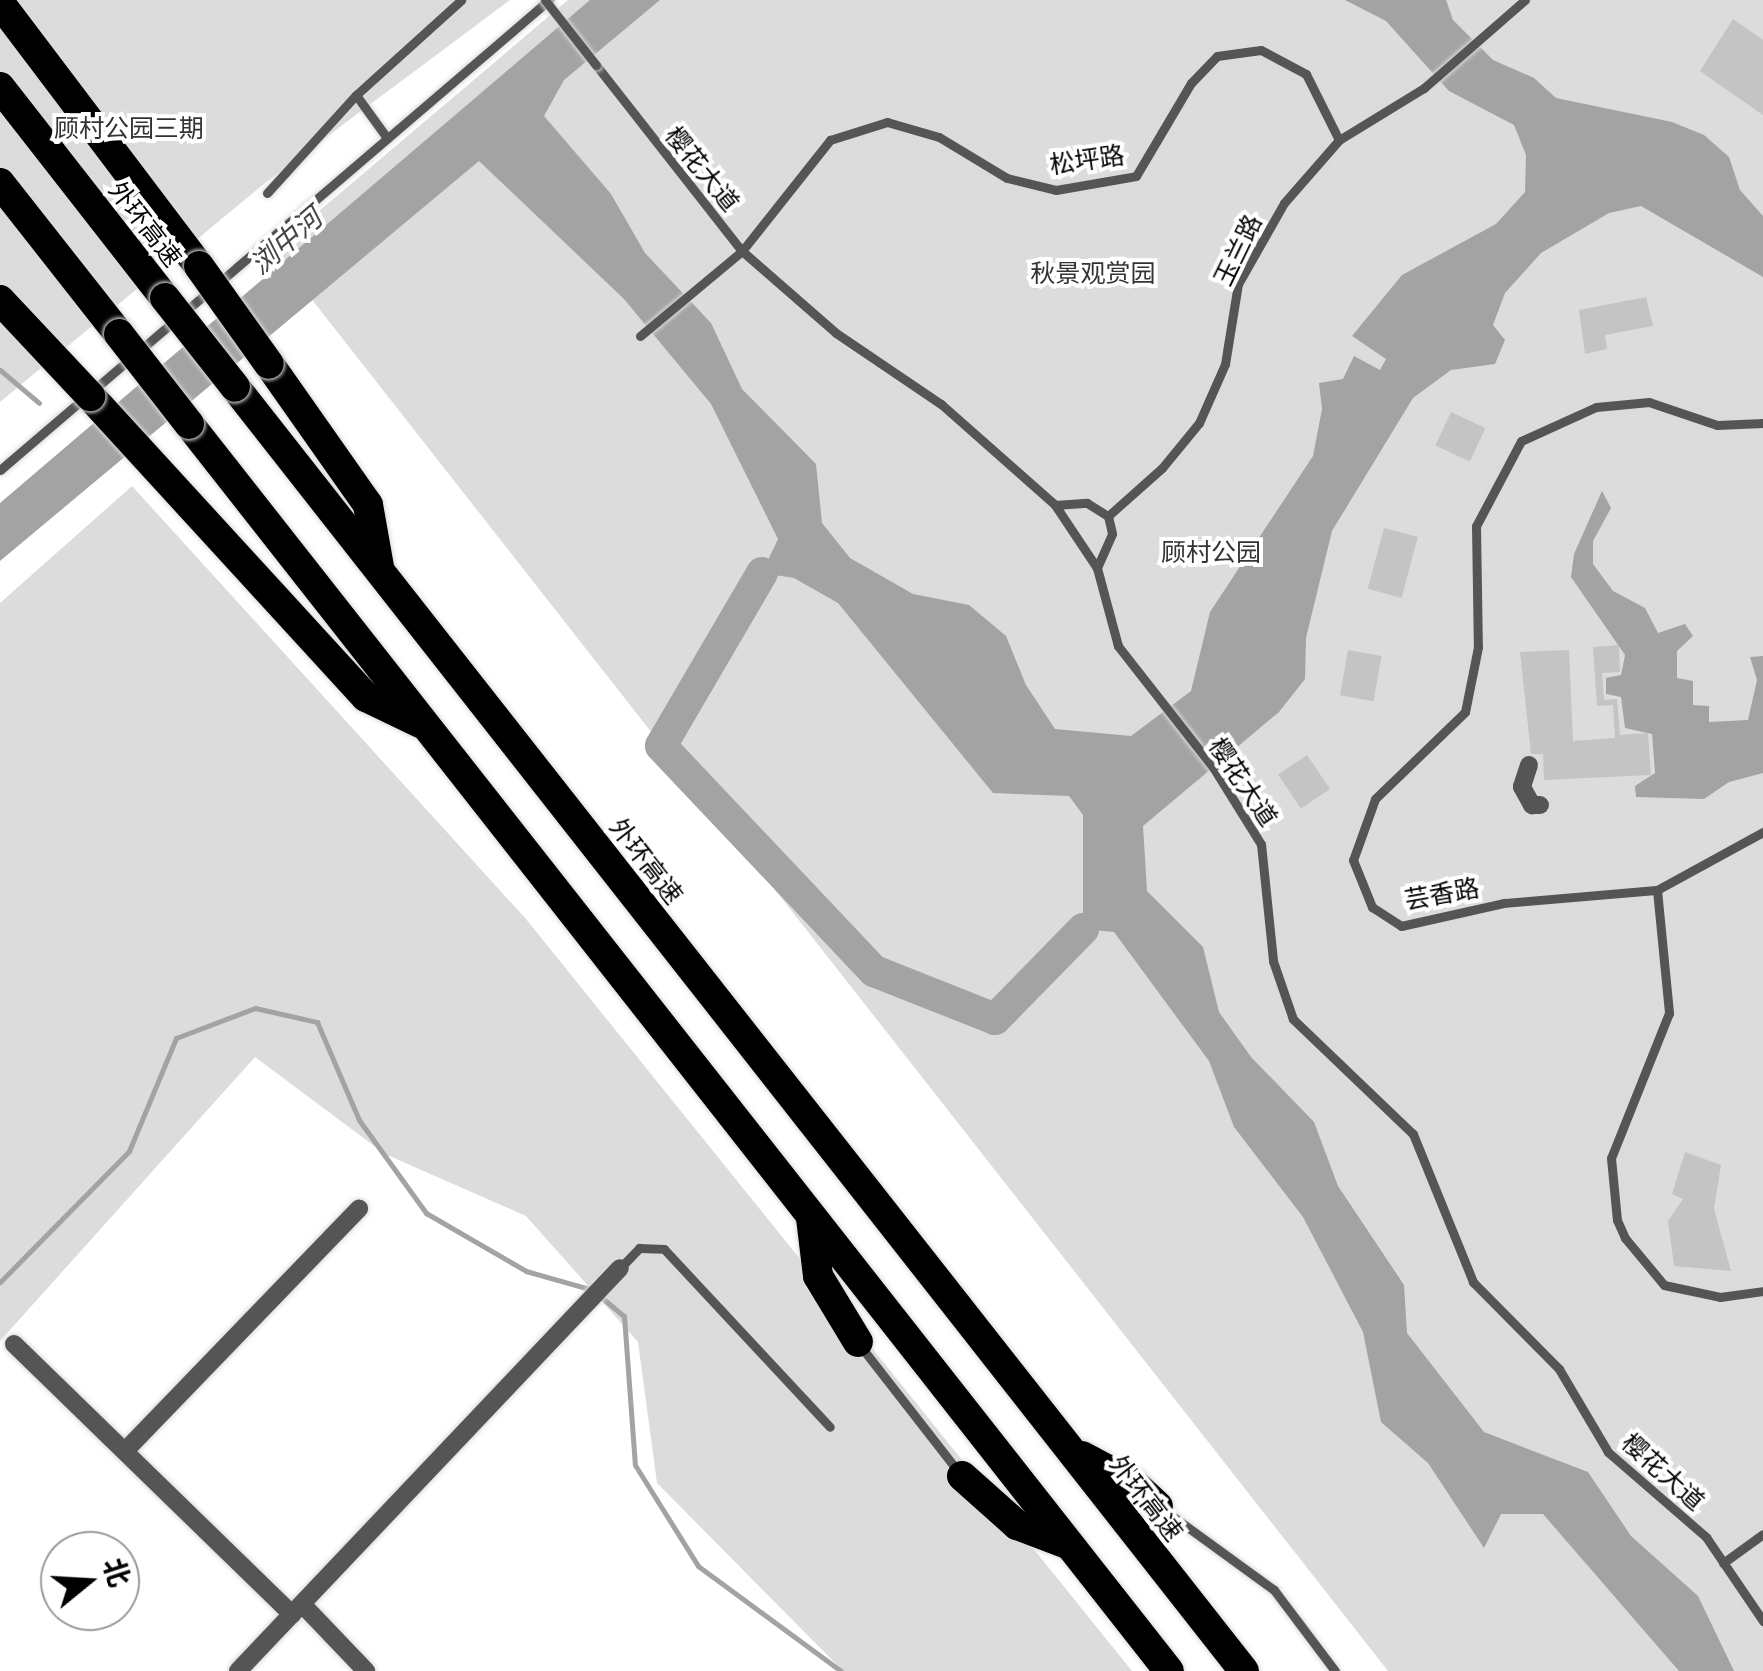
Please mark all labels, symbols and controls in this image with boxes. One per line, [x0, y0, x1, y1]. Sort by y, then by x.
park label: 顾村公园三期 [54, 113, 204, 143]
street label: 樱花大道 [659, 121, 745, 217]
street label: 松坪路 [1048, 140, 1126, 180]
street label: 外环高速 [102, 175, 188, 273]
water label: 浏中河 [243, 201, 329, 281]
street label: 玉兰路 [1208, 210, 1268, 290]
park label: 秋景观赏园 [1031, 258, 1155, 288]
park label: 顾村公园 [1161, 537, 1261, 567]
street label: 樱花大道 [1203, 732, 1283, 832]
street label: 外环高速 [603, 812, 689, 910]
street label: 芸香路 [1402, 873, 1482, 915]
street label: 樱花大道 [1616, 1427, 1710, 1517]
street label: 外环高速 [1103, 1449, 1189, 1547]
north arrow [40, 1531, 140, 1631]
text: 北 [96, 1554, 137, 1591]

